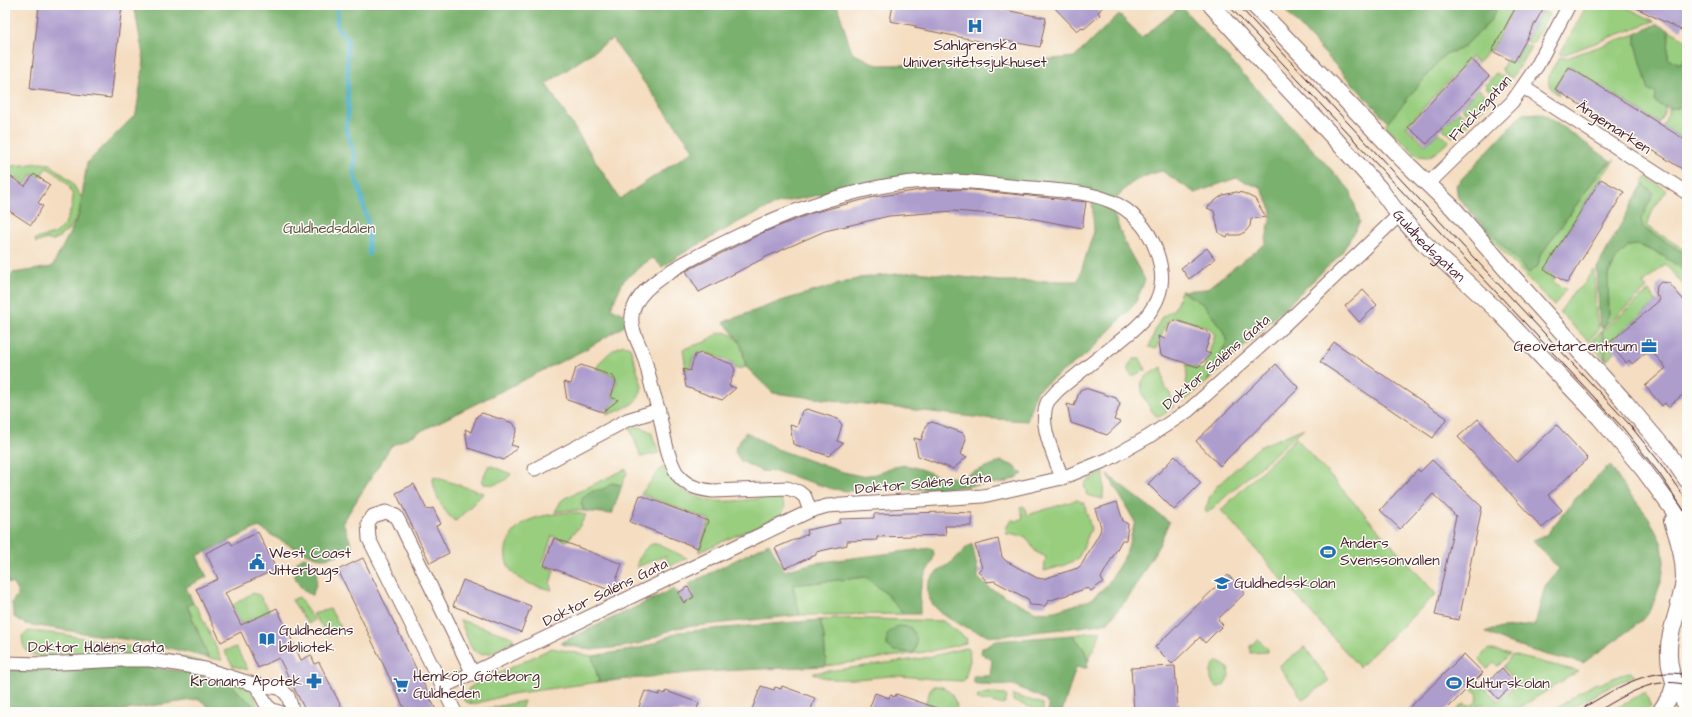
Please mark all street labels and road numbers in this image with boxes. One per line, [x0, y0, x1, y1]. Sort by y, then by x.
street label: Fricksgatan [1444, 70, 1518, 147]
street label: Ängemarken [1572, 95, 1656, 161]
street label: Guldhedsgatan [1388, 205, 1470, 287]
street label: Doktor Saléns Gata [1158, 309, 1275, 415]
street label: Doktor Saléns Gata [854, 467, 992, 500]
street label: Doktor Saléns Gata [539, 553, 672, 632]
street label: Doktor Håléns Gata [28, 637, 164, 658]

